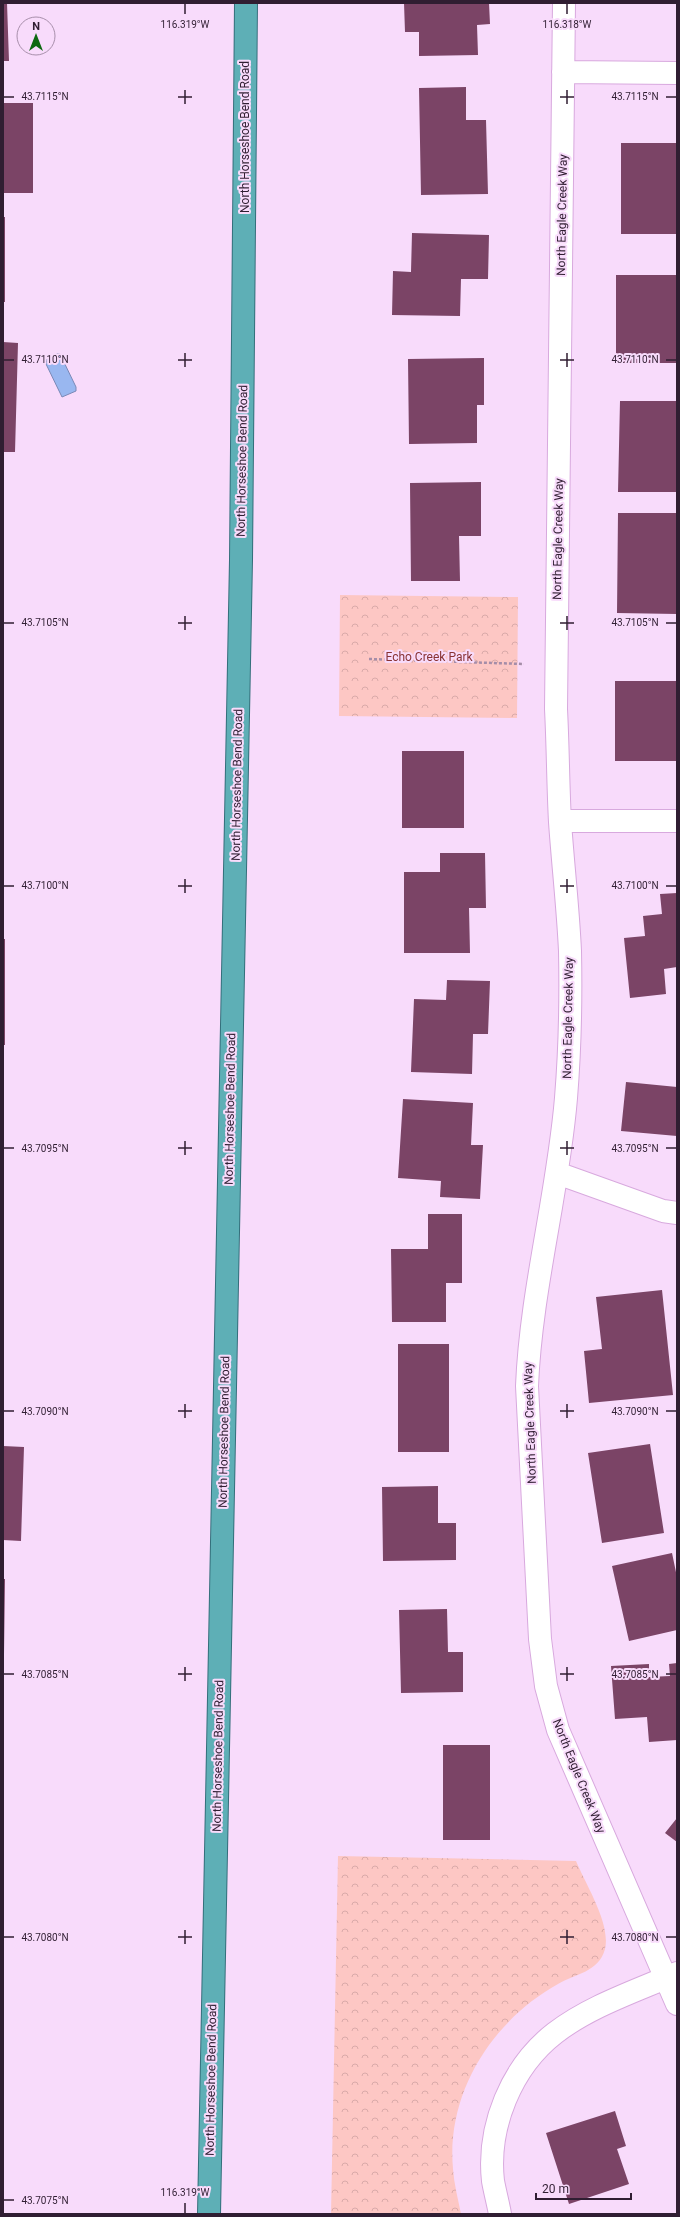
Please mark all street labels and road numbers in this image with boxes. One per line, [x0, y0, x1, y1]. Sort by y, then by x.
street label: North Horseshoe Bend Road [238, 61, 252, 213]
street label: North Eagle Creek Way [554, 154, 570, 276]
street label: North Horseshoe Bend Road [234, 385, 250, 537]
street label: North Eagle Creek Way [550, 478, 566, 600]
street label: North Horseshoe Bend Road [229, 709, 245, 861]
street label: North Eagle Creek Way [560, 957, 576, 1079]
street label: North Horseshoe Bend Road [222, 1033, 238, 1185]
street label: North Horseshoe Bend Road [216, 1356, 232, 1508]
street label: North Eagle Creek Way [521, 1362, 539, 1484]
street label: North Horseshoe Bend Road [210, 1680, 226, 1832]
street label: North Eagle Creek Way [550, 1717, 608, 1835]
street label: North Horseshoe Bend Road [203, 2004, 219, 2156]

